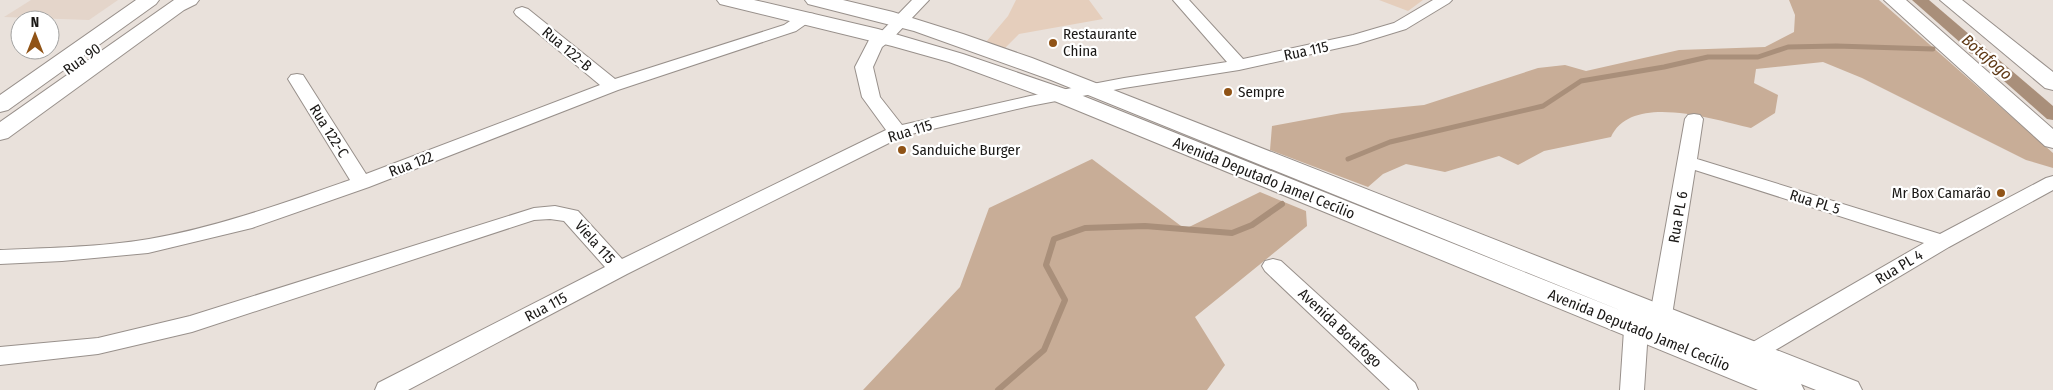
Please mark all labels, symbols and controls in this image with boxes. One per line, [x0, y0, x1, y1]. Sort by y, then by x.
north arrow [10, 10, 60, 60]
text: N [31, 14, 39, 31]
street label: Rua 122-B [538, 23, 596, 75]
place label: Restaurante China [1063, 25, 1137, 60]
water label: Botafogo [1958, 30, 2016, 84]
marker: Restaurante China [1047, 37, 1059, 49]
street label: Rua 115 [1282, 37, 1330, 65]
street label: Rua 90 [60, 39, 104, 79]
place label: Sempre [1238, 83, 1285, 101]
marker: Sempre [1222, 86, 1234, 98]
street label: Rua 122-C [306, 101, 352, 161]
street label: Rua 115 [886, 116, 934, 146]
street label: Avenida Deputado Jamel Cecílio [1170, 133, 1358, 223]
place label: Sanduiche Burger [912, 141, 1021, 159]
marker: Sanduiche Burger [896, 144, 908, 156]
street label: Rua 122 [386, 147, 436, 181]
place label: Mr Box Camarão [1892, 184, 1991, 202]
street label: Rua PL 5 [1788, 186, 1843, 218]
marker: Mr Box Camarão [1995, 187, 2007, 199]
street label: Rua PL 6 [1665, 190, 1691, 244]
street label: Viela 115 [571, 217, 619, 267]
street label: Rua PL 4 [1872, 246, 1926, 288]
street label: Avenida Botafogo [1294, 285, 1386, 371]
street label: Avenida Deputado Jamel Cecílio [1545, 285, 1733, 375]
street label: Rua 115 [522, 288, 570, 326]

